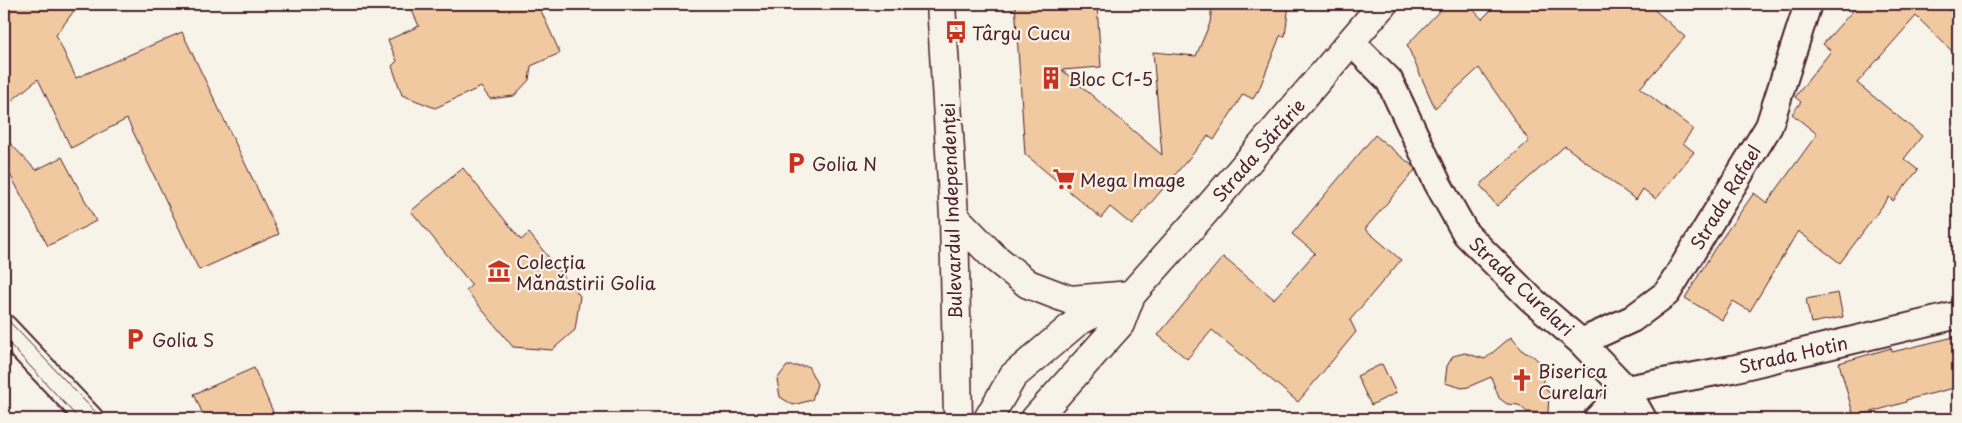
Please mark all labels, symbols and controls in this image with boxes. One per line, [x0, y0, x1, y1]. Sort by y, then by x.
bus stop icon: Târgu Cucu [943, 19, 969, 45]
place label: Târgu Cucu [972, 19, 1071, 46]
building icon: Bloc C1-5 [1038, 65, 1064, 91]
place label: Bloc C1-5 [1068, 65, 1153, 92]
street label: Strada Sărărie [1205, 92, 1311, 208]
street label: Bulevardul Independenței [934, 102, 968, 320]
street label: Strada Rafael [1683, 139, 1767, 255]
parking icon: Golia N [783, 150, 809, 176]
place label: Golia N [812, 150, 877, 177]
supermarket icon: Mega Image [1051, 166, 1077, 192]
place label: Mega Image [1080, 166, 1185, 193]
street label: Strada Curelari [1463, 230, 1581, 342]
place label: Colecția Mănăstirii Golia [516, 248, 656, 296]
museum icon: Colecția Mănăstirii Golia [486, 258, 512, 284]
parking icon: Golia S [122, 326, 148, 352]
place label: Golia S [152, 326, 214, 353]
street label: Strada Hotin [1736, 328, 1850, 380]
place label: Biserica Curelari [1538, 357, 1608, 405]
church icon: Biserica Curelari [1509, 367, 1535, 393]

